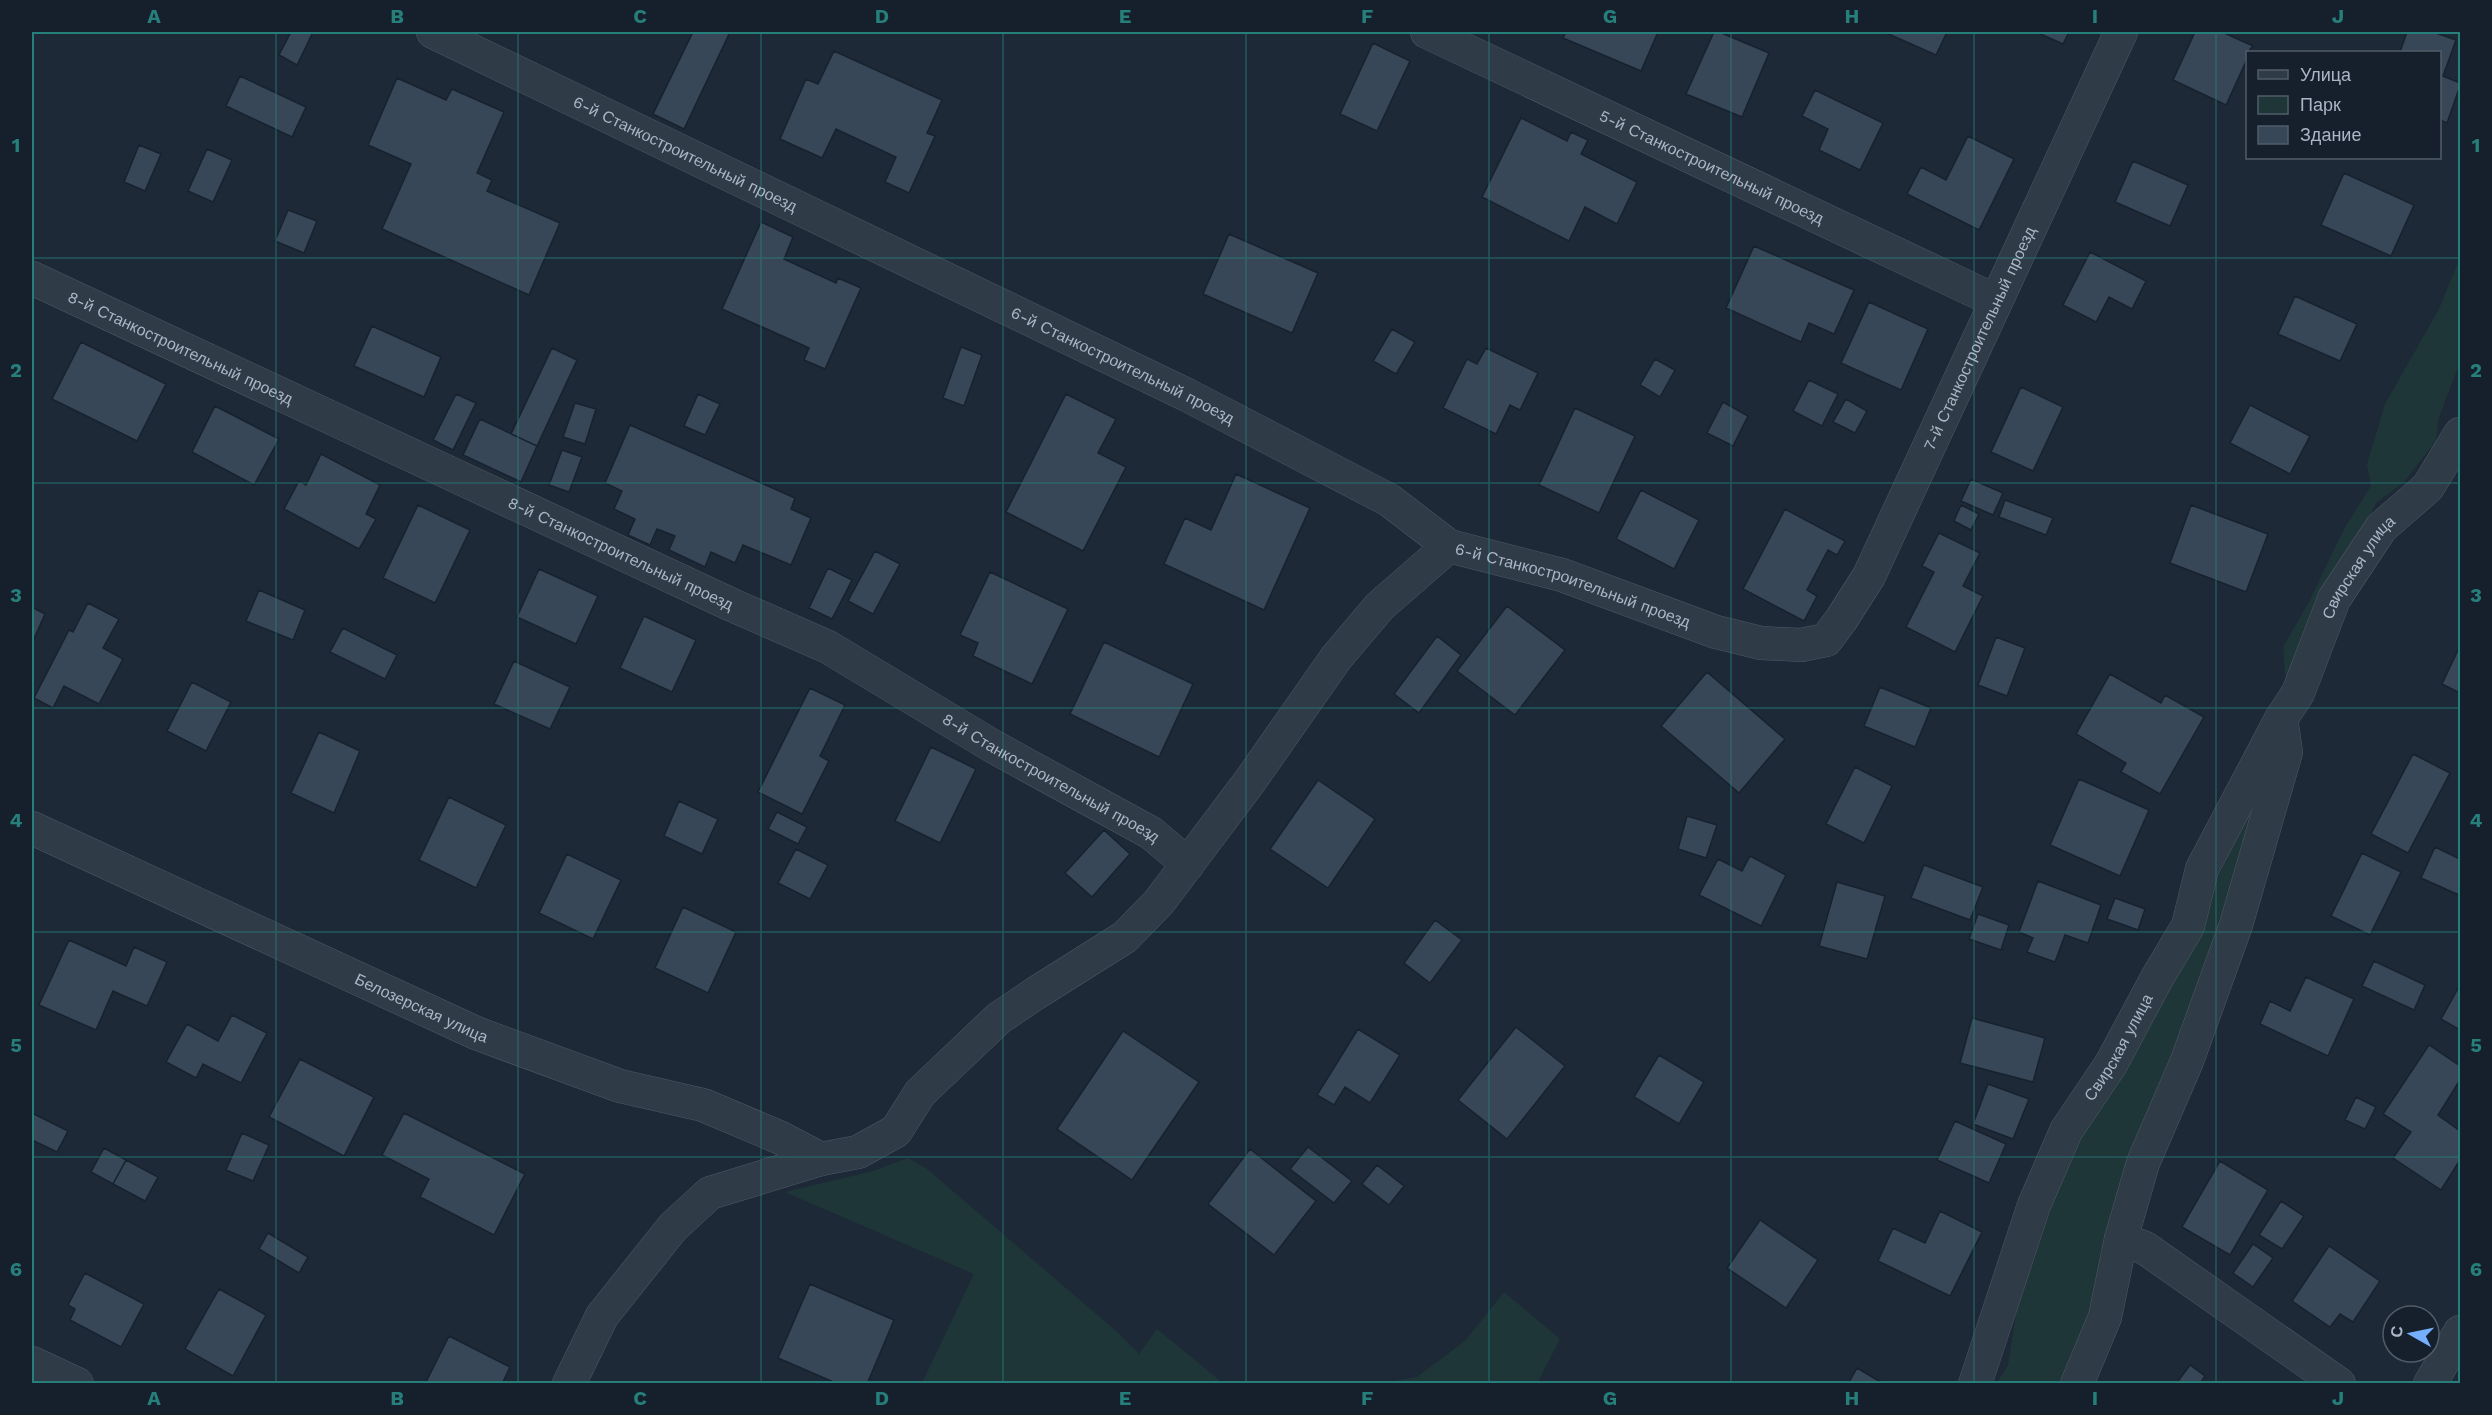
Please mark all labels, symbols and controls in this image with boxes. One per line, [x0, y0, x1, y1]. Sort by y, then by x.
text: A [147, 4, 161, 28]
text: B [390, 4, 404, 28]
text: C [633, 4, 647, 28]
text: D [875, 4, 889, 28]
text: E [1119, 4, 1131, 28]
text: F [1361, 4, 1373, 28]
text: G [1603, 4, 1617, 28]
text: H [1845, 4, 1859, 28]
text: I [2092, 4, 2098, 28]
text: J [2332, 4, 2344, 28]
legend [2246, 51, 2441, 159]
text: Улица [2300, 64, 2352, 85]
street label: 6-й Станкостроительный проезд [570, 91, 801, 216]
text: Парк [2300, 94, 2341, 115]
street label: 5-й Станкостроительный проезд [1597, 106, 1828, 228]
text: Здание [2300, 124, 2361, 145]
text: 1 [12, 133, 20, 157]
text: 1 [2472, 133, 2480, 157]
street label: 7-й Станкостроительный проезд [1919, 223, 2039, 453]
street label: 8-й Станкостроительный проезд [65, 287, 297, 408]
street label: 6-й Станкостроительный проезд [1008, 302, 1238, 428]
text: 2 [10, 358, 22, 382]
text: 2 [2470, 358, 2482, 382]
street label: 8-й Станкостроительный проезд [505, 492, 737, 614]
street label: Свирская улица [2318, 511, 2398, 621]
street label: 6-й Станкостроительный проезд [1453, 538, 1694, 631]
text: 3 [10, 583, 22, 607]
text: 3 [2470, 583, 2482, 607]
street label: 8-й Станкостроительный проезд [939, 709, 1165, 846]
text: 4 [10, 808, 23, 832]
text: 4 [2470, 808, 2483, 832]
street label: Белозерская улица [352, 969, 491, 1046]
street label: Свирская улица [2080, 990, 2156, 1104]
text: 5 [10, 1033, 22, 1057]
text: 5 [2470, 1033, 2482, 1057]
text: 6 [10, 1257, 22, 1281]
text: 6 [2470, 1257, 2482, 1281]
north arrow [2381, 1304, 2441, 1364]
text: С [2386, 1324, 2407, 1339]
text: A [147, 1386, 161, 1410]
text: B [390, 1386, 404, 1410]
text: C [633, 1386, 647, 1410]
text: D [875, 1386, 889, 1410]
text: E [1119, 1386, 1131, 1410]
text: F [1361, 1386, 1373, 1410]
text: G [1603, 1386, 1617, 1410]
text: H [1845, 1386, 1859, 1410]
text: I [2092, 1386, 2098, 1410]
text: J [2332, 1386, 2344, 1410]

